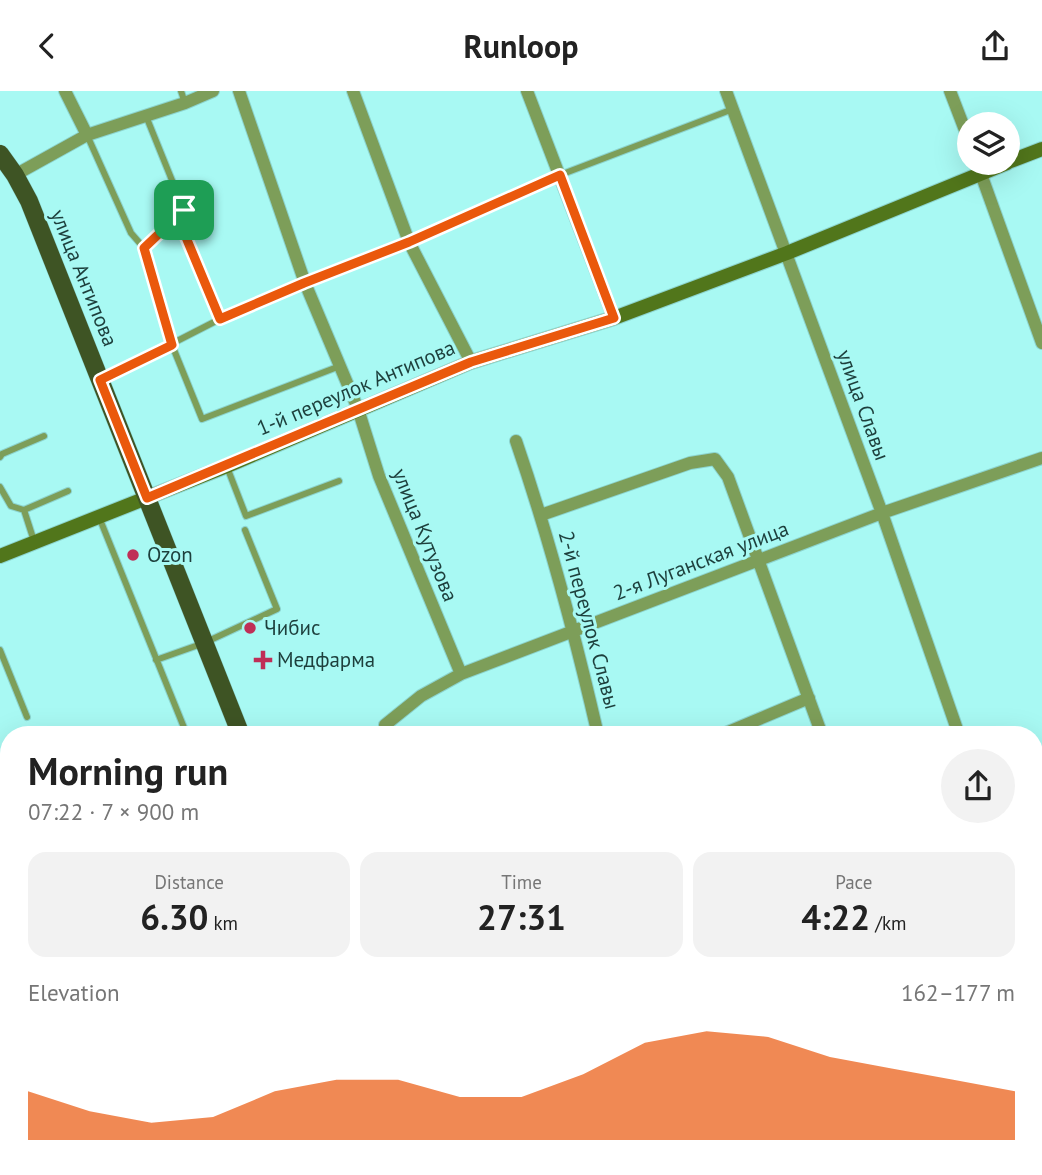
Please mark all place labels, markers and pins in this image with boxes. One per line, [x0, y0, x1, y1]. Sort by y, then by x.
pin [154, 180, 214, 240]
place label: Ozon [147, 541, 193, 568]
marker: Ozon [125, 547, 141, 563]
place label: Чибис [264, 614, 320, 641]
marker: Чибис [242, 620, 258, 636]
place label: Медфарма [277, 646, 375, 673]
marker: Медфарма [255, 652, 271, 668]

